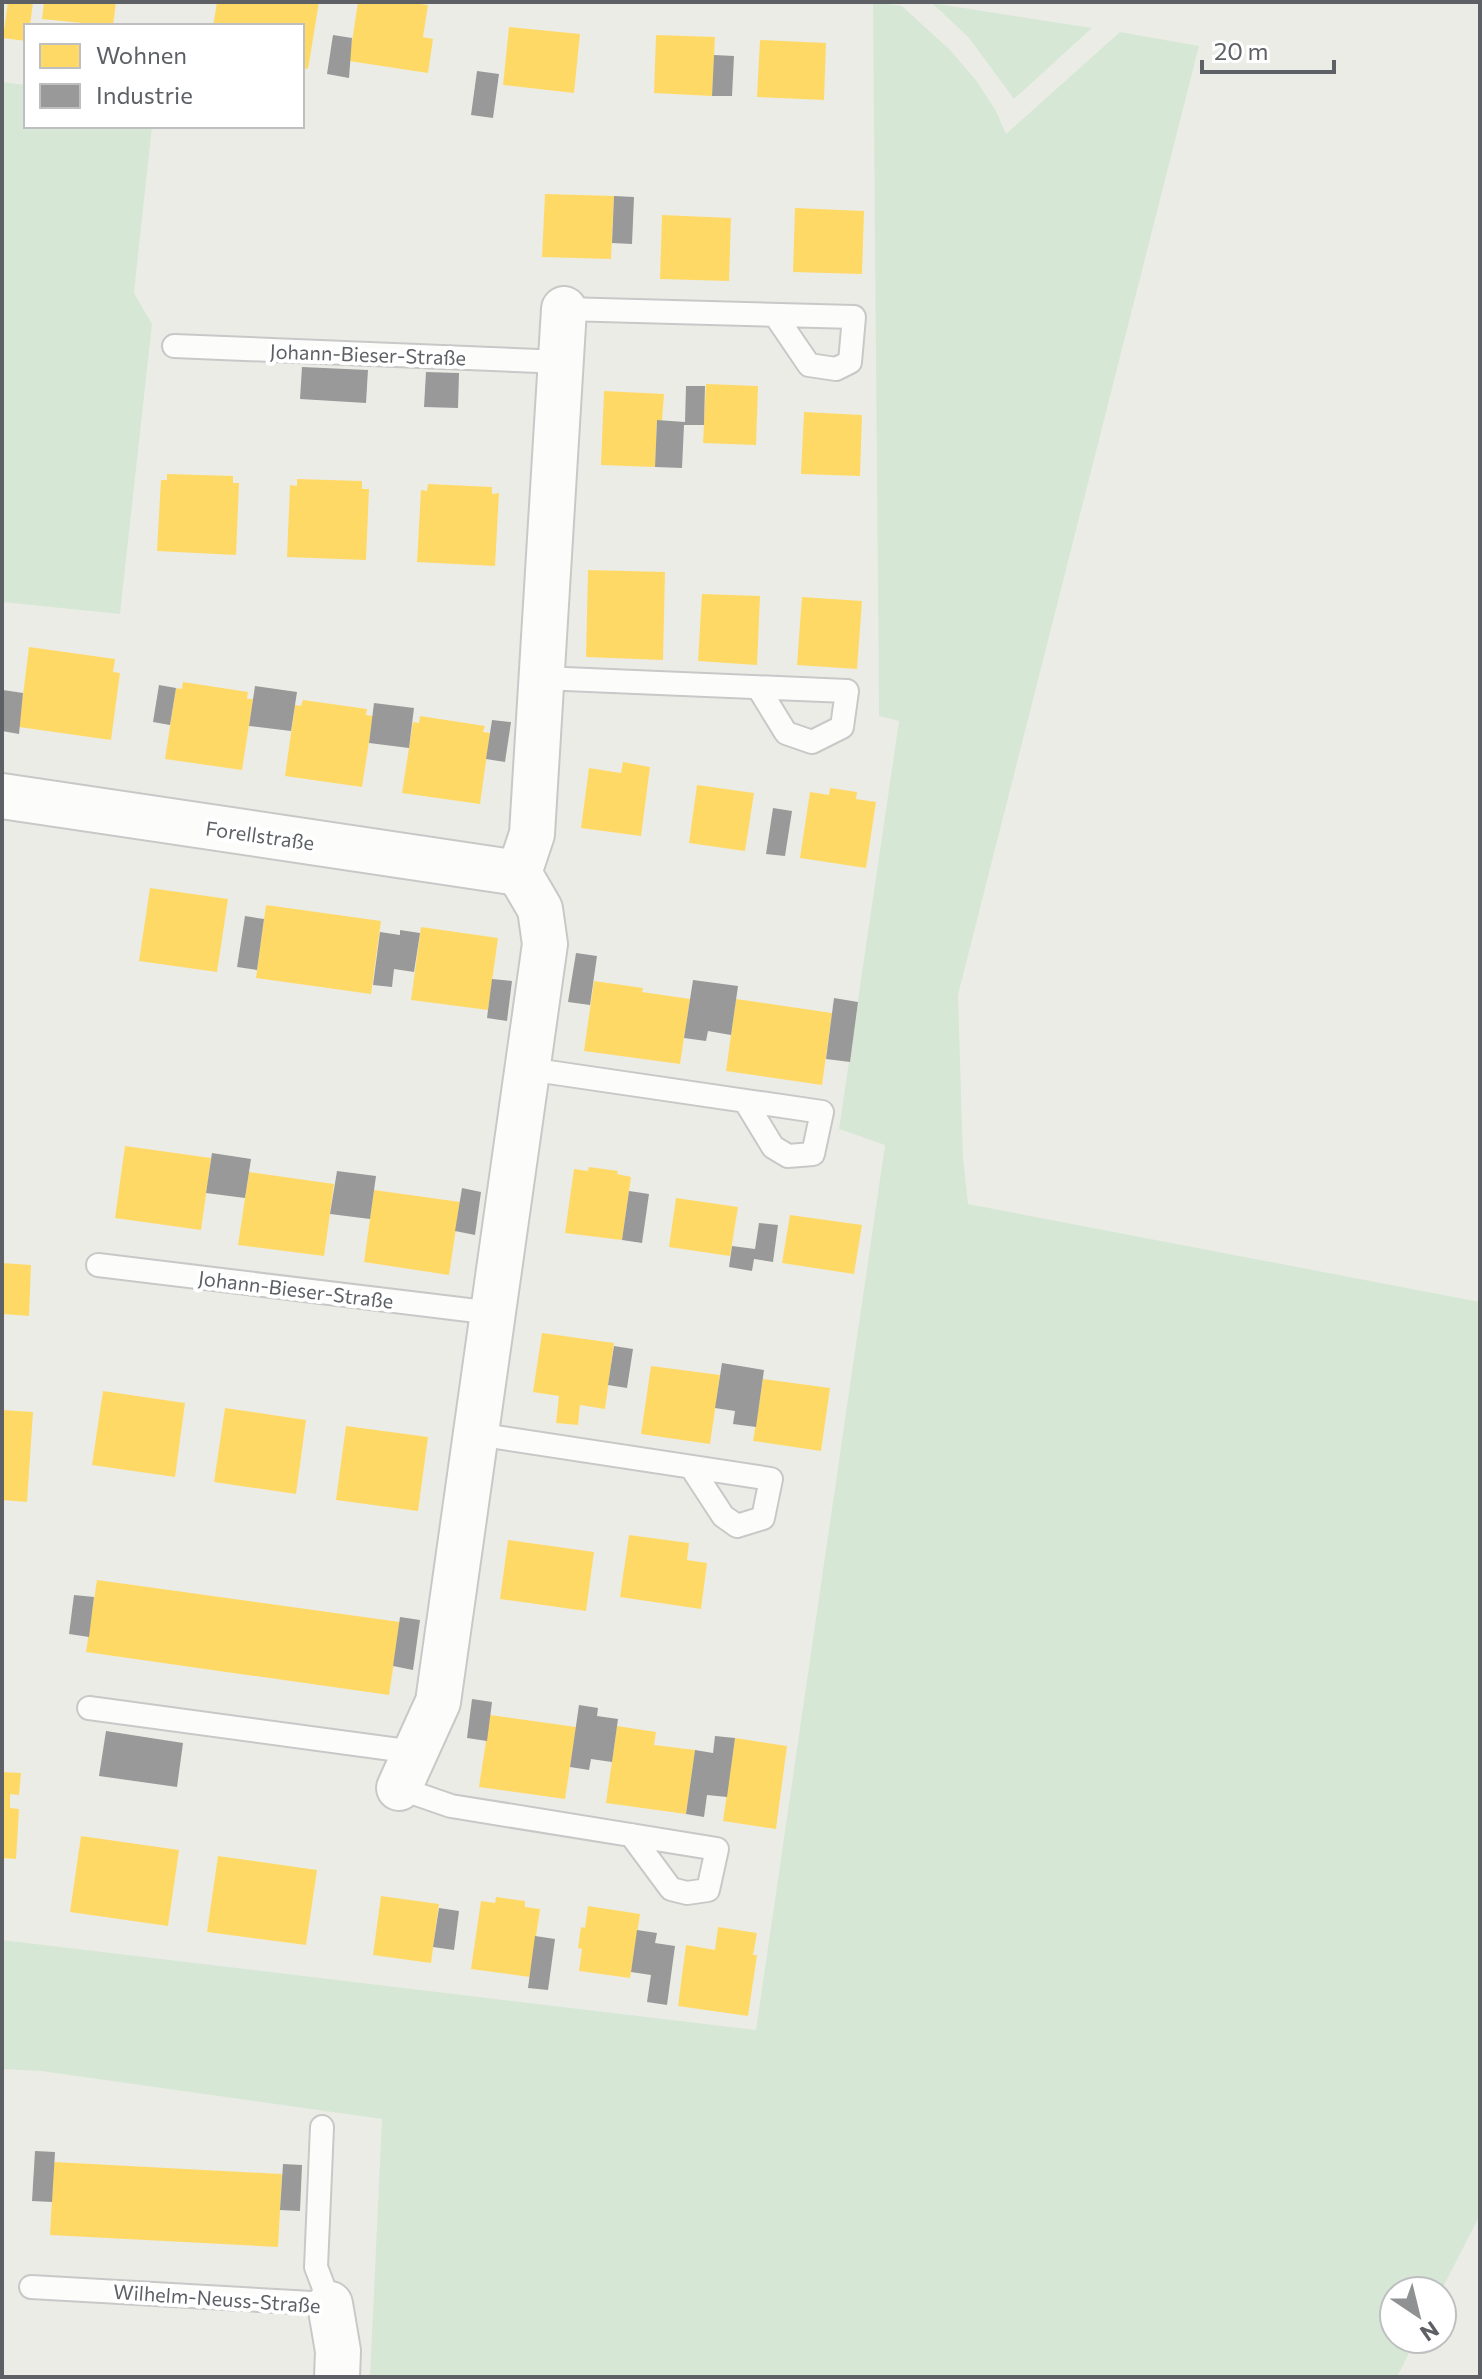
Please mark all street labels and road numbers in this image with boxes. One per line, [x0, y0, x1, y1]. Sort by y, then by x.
street label: Johann-Bieser-Straße [269, 339, 467, 369]
street label: Forellstraße [204, 815, 316, 855]
street label: Johann-Bieser-Straße [197, 1265, 395, 1313]
street label: Wilhelm-Neuss-Straße [113, 2279, 321, 2317]

